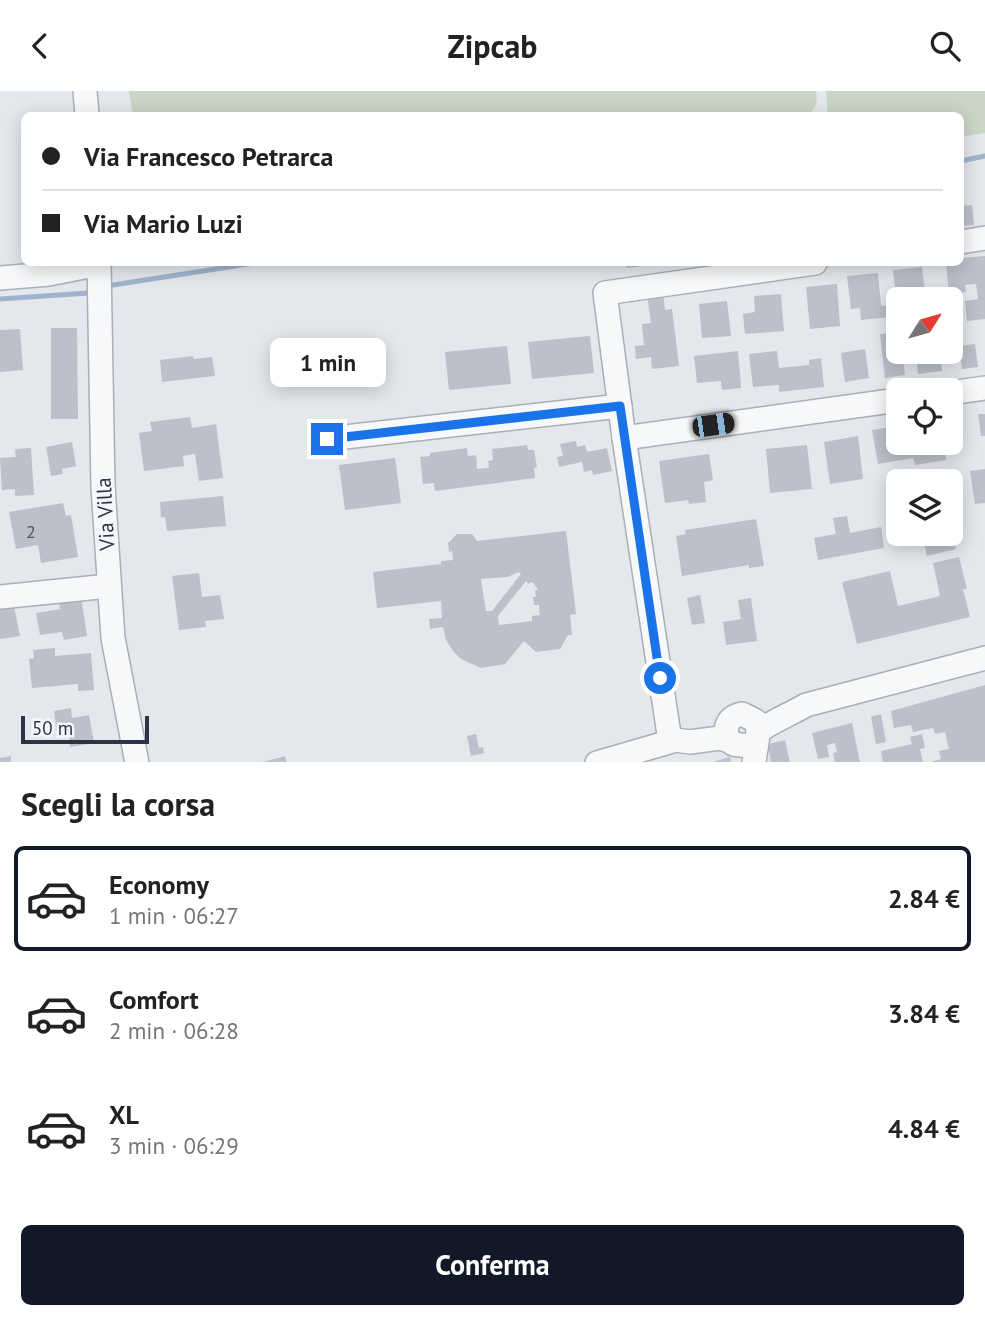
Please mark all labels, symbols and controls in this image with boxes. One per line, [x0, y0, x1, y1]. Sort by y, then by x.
text: Zipcab [447, 25, 538, 67]
icon: back [21, 27, 59, 65]
icon: search [926, 27, 964, 65]
text: Via Francesco Petrarca [84, 140, 333, 173]
text: Via Mario Luzi [84, 207, 243, 240]
north arrow [886, 287, 962, 364]
map controls [886, 287, 963, 546]
callout: 1 min [269, 337, 385, 387]
text: 1 min [300, 348, 356, 377]
button: locate [886, 378, 963, 455]
car [691, 412, 736, 438]
route end [311, 423, 343, 455]
button: layers [886, 469, 963, 546]
street label: Via Villa [90, 477, 120, 552]
house number: 2 [26, 520, 36, 543]
route start [644, 662, 676, 694]
scale bar [21, 713, 149, 745]
text: 50 m [32, 716, 73, 740]
text: Scegli la corsa [21, 783, 215, 825]
icon: car [25, 867, 88, 930]
text: Economy [109, 868, 209, 901]
text: 2.84 € [888, 882, 960, 915]
text: 1 min · 06:27 [109, 901, 239, 930]
icon: car [25, 982, 88, 1045]
text: Comfort [109, 983, 199, 1016]
text: 3.84 € [888, 997, 960, 1030]
text: 2 min · 06:28 [109, 1016, 239, 1045]
icon: car [25, 1097, 88, 1160]
text: XL [109, 1098, 139, 1131]
text: 4.84 € [888, 1112, 960, 1145]
text: 3 min · 06:29 [109, 1131, 239, 1160]
button: Conferma [21, 1225, 964, 1305]

